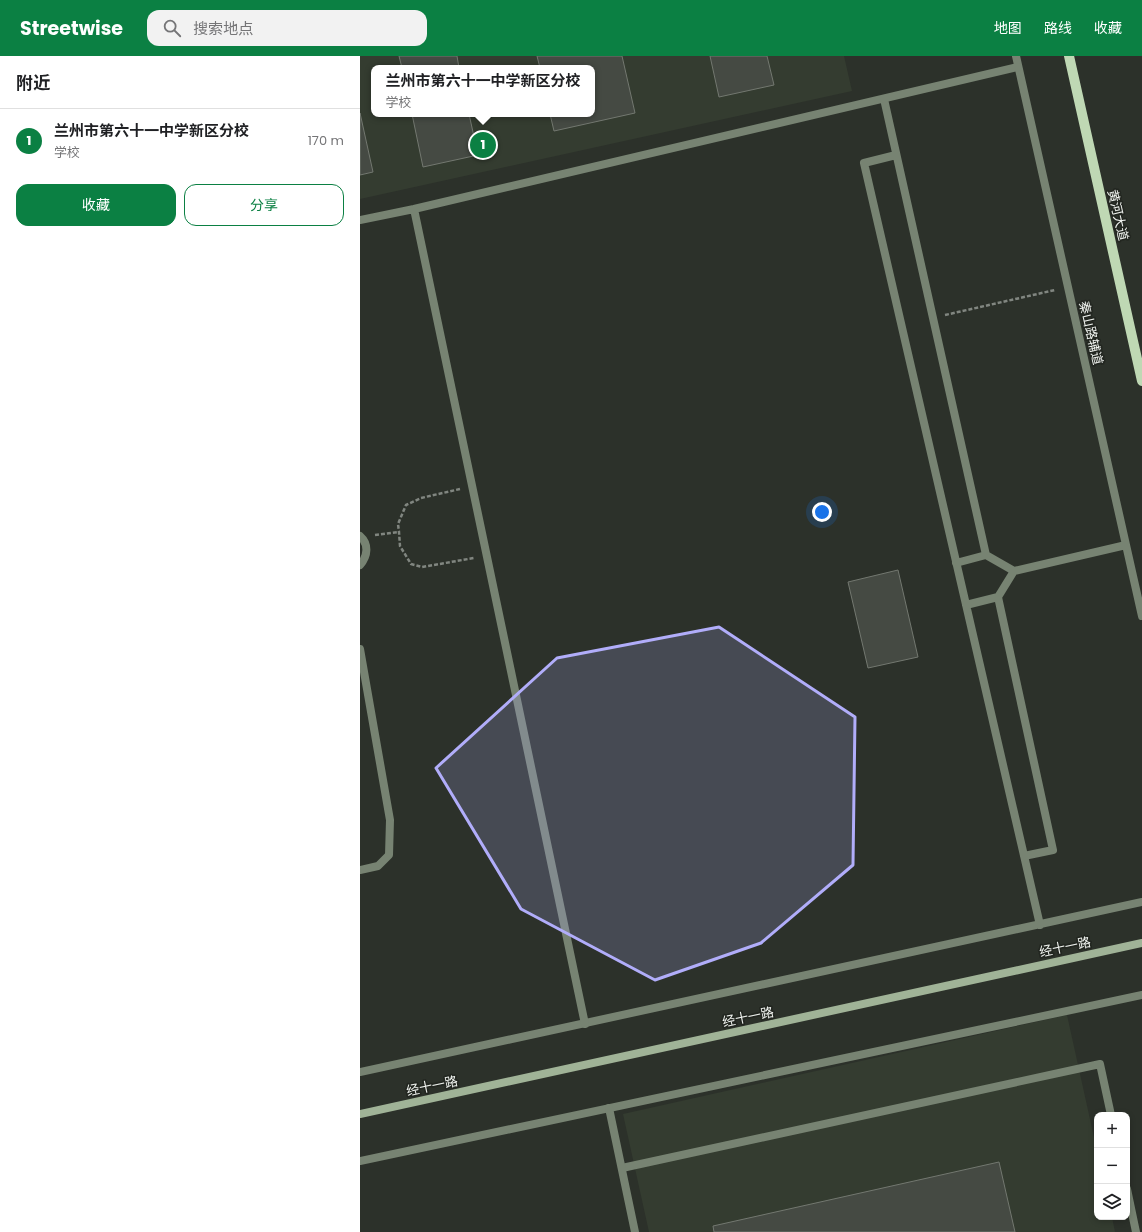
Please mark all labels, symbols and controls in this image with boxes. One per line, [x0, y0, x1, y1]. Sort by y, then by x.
search box [147, 10, 427, 46]
text: Streetwise [20, 15, 123, 42]
icon: search [161, 17, 183, 39]
text: 搜索地点 [193, 18, 253, 39]
text: 地图 [994, 18, 1022, 38]
text: 路线 [1044, 18, 1072, 38]
text: 收藏 [1094, 18, 1122, 38]
popup [371, 65, 595, 117]
text: 兰州市第六十一中学新区分校 [385, 70, 581, 91]
text: 附近 [16, 71, 50, 95]
text: 学校 [385, 93, 412, 112]
text: 兰州市第六十一中学新区分校 [54, 120, 249, 141]
pin: 1 [470, 130, 496, 160]
text: 1 [27, 131, 31, 150]
text: 170 m [308, 131, 344, 150]
text: 学校 [54, 143, 80, 162]
button: 收藏 [16, 184, 176, 226]
button: 分享 [184, 184, 344, 226]
street label: 黄河大道 [1103, 188, 1133, 242]
street label: 秦山路辅道 [1074, 299, 1108, 367]
your location [812, 502, 832, 522]
street label: 经十一路 [1038, 932, 1092, 962]
street label: 经十一路 [721, 1002, 775, 1032]
street label: 经十一路 [405, 1071, 459, 1101]
map controls [1094, 1112, 1130, 1220]
button: + [1094, 1112, 1130, 1148]
button: − [1094, 1148, 1130, 1184]
button: layers [1094, 1184, 1130, 1220]

